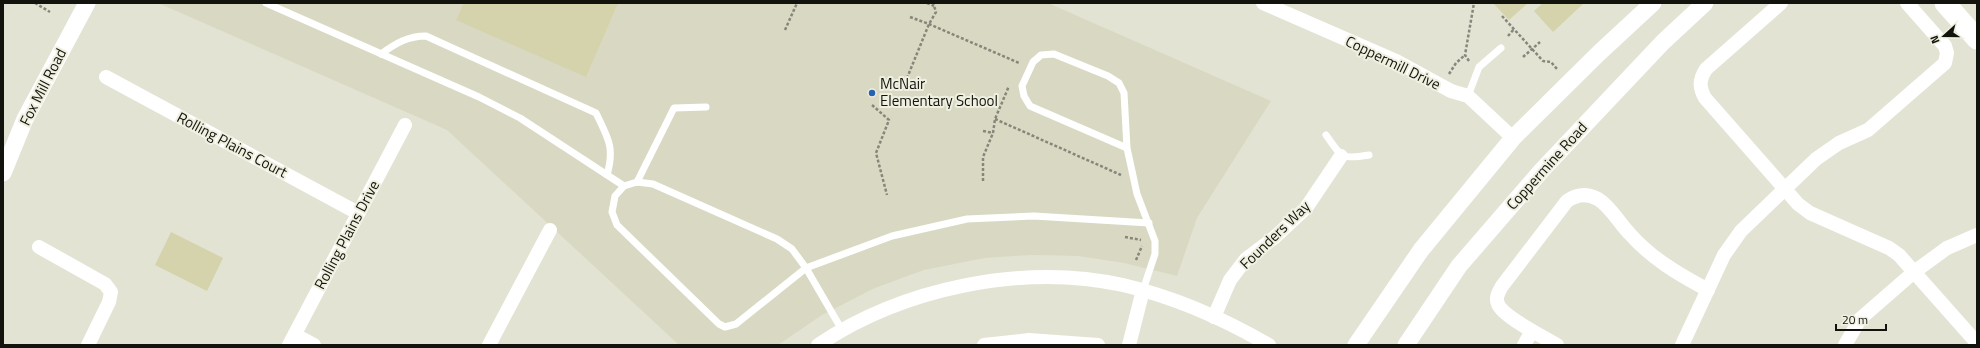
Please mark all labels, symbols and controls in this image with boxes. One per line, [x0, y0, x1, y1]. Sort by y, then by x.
north arrow [1924, 16, 1964, 56]
street label: Coppermill Drive [1342, 30, 1445, 96]
text: N [1926, 33, 1943, 46]
street label: Fox Mill Road [13, 44, 72, 129]
place label: McNair Elementary School [880, 72, 998, 112]
marker: McNair Elementary School [867, 88, 877, 98]
street label: Rolling Plains Court [173, 106, 292, 184]
street label: Coppermine Road [1501, 116, 1593, 215]
street label: Rolling Plains Drive [308, 176, 385, 293]
street label: Founders Way [1234, 195, 1315, 274]
scale bar [1836, 306, 1886, 332]
text: 20 m [1842, 310, 1868, 329]

